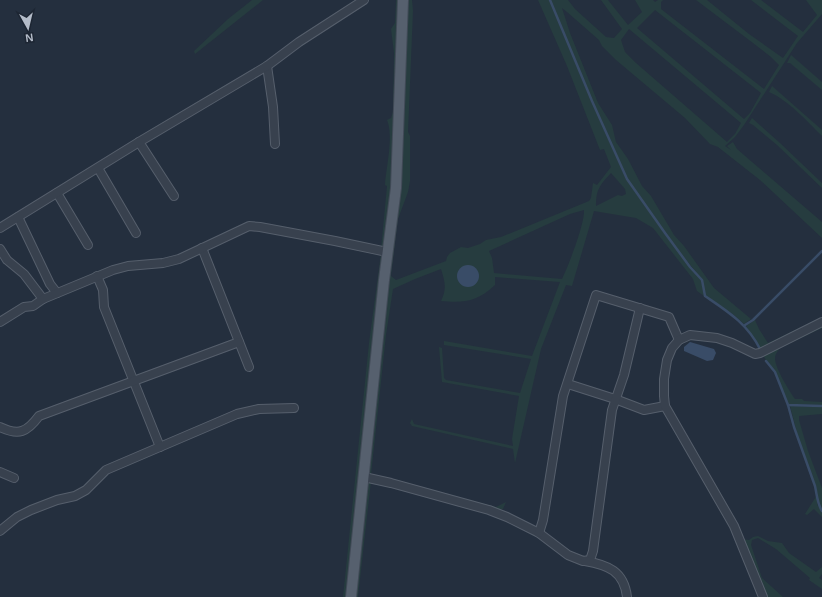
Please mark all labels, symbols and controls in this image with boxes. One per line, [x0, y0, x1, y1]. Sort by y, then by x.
north arrow [8, 8, 48, 48]
text: N [25, 31, 34, 44]

